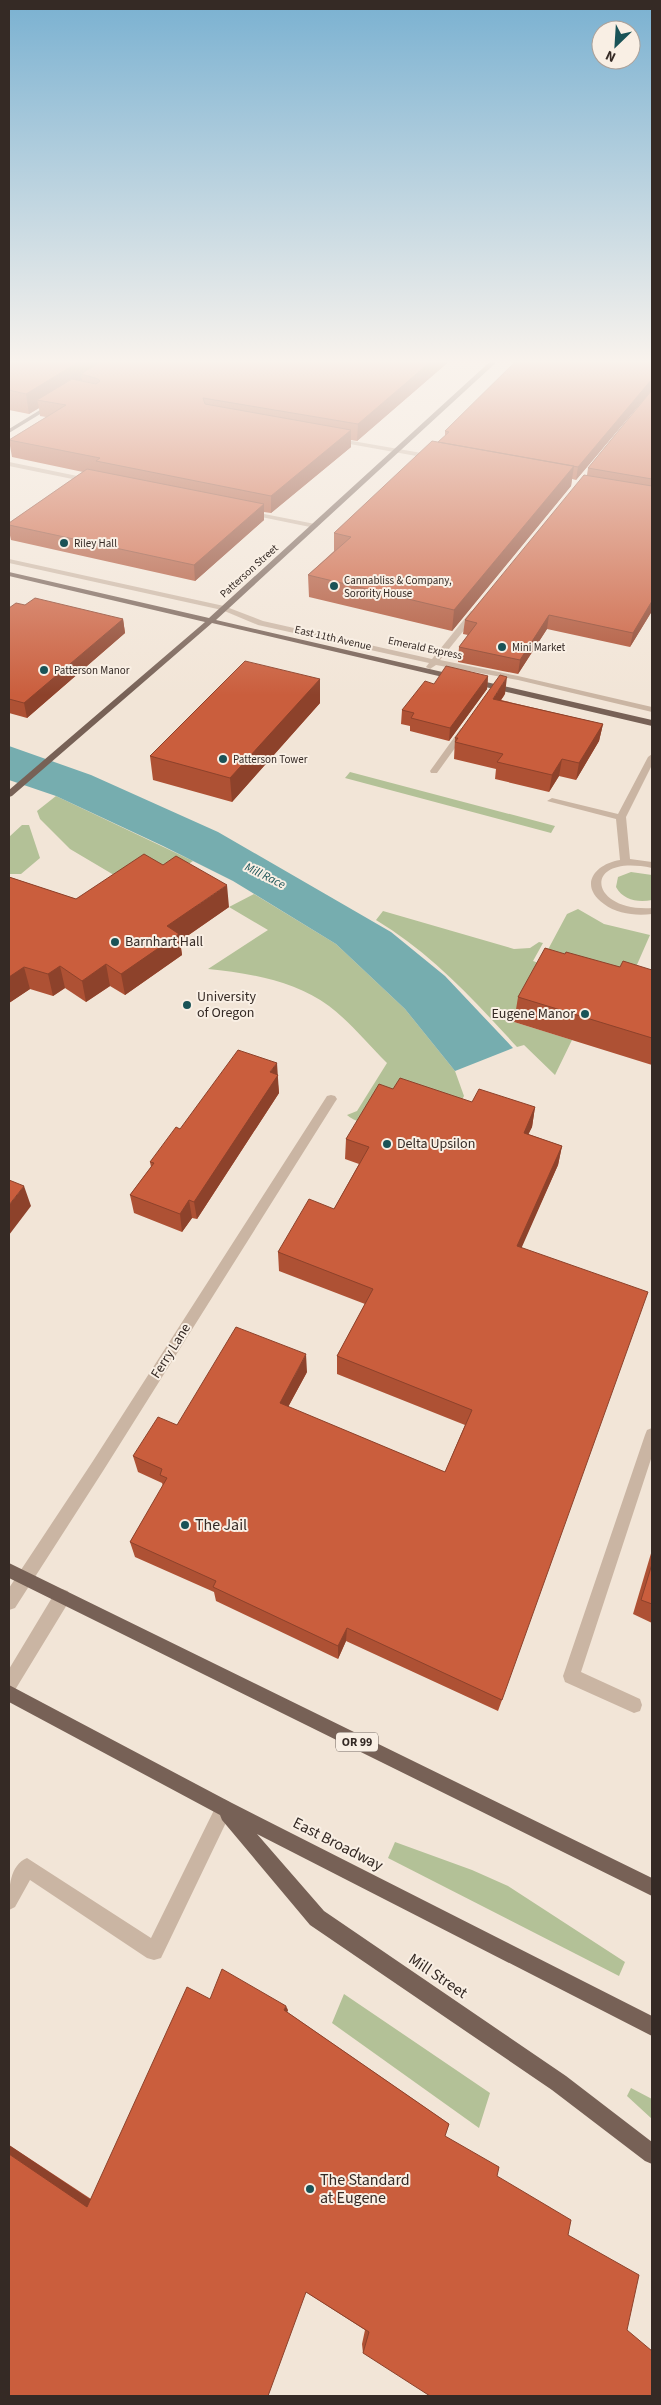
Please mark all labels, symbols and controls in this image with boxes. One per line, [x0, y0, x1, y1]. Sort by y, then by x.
north arrow [591, 20, 641, 70]
text: N [602, 45, 619, 67]
place label: Riley Hall [74, 536, 117, 551]
marker: Riley Hall [58, 537, 70, 549]
street label: Patterson Street [217, 541, 282, 601]
place label: Cannabliss & Company, Sorority House [344, 573, 452, 601]
marker: Cannabliss & Company, Sorority House [328, 580, 340, 592]
street label: East 11th Avenue [293, 622, 373, 654]
street label: Emerald Express [387, 633, 464, 663]
place label: Mini Market [512, 640, 566, 655]
marker: Mini Market [496, 641, 508, 653]
place label: Patterson Manor [54, 663, 130, 678]
marker: Patterson Manor [38, 664, 50, 676]
place label: Patterson Tower [233, 752, 308, 767]
marker: Patterson Tower [217, 753, 229, 765]
water label: Mill Race [242, 859, 288, 893]
place label: Barnhart Hall [125, 932, 204, 952]
marker: Barnhart Hall [109, 936, 121, 948]
place label: University of Oregon [197, 987, 256, 1023]
marker: University of Oregon [181, 999, 193, 1011]
place label: Eugene Manor [491, 1004, 575, 1024]
marker: Eugene Manor [579, 1008, 591, 1020]
place label: Delta Upsilon [397, 1134, 475, 1154]
marker: Delta Upsilon [381, 1138, 393, 1150]
street label: Ferry Lane [146, 1320, 196, 1382]
place label: The Jail [195, 1514, 247, 1536]
marker: The Jail [179, 1519, 191, 1531]
road number: OR 99 [336, 1732, 378, 1751]
street label: East Broadway [289, 1812, 387, 1876]
street label: Mill Street [404, 1948, 472, 2004]
place label: The Standard at Eugene [320, 2169, 410, 2209]
marker: The Standard at Eugene [304, 2183, 316, 2195]

